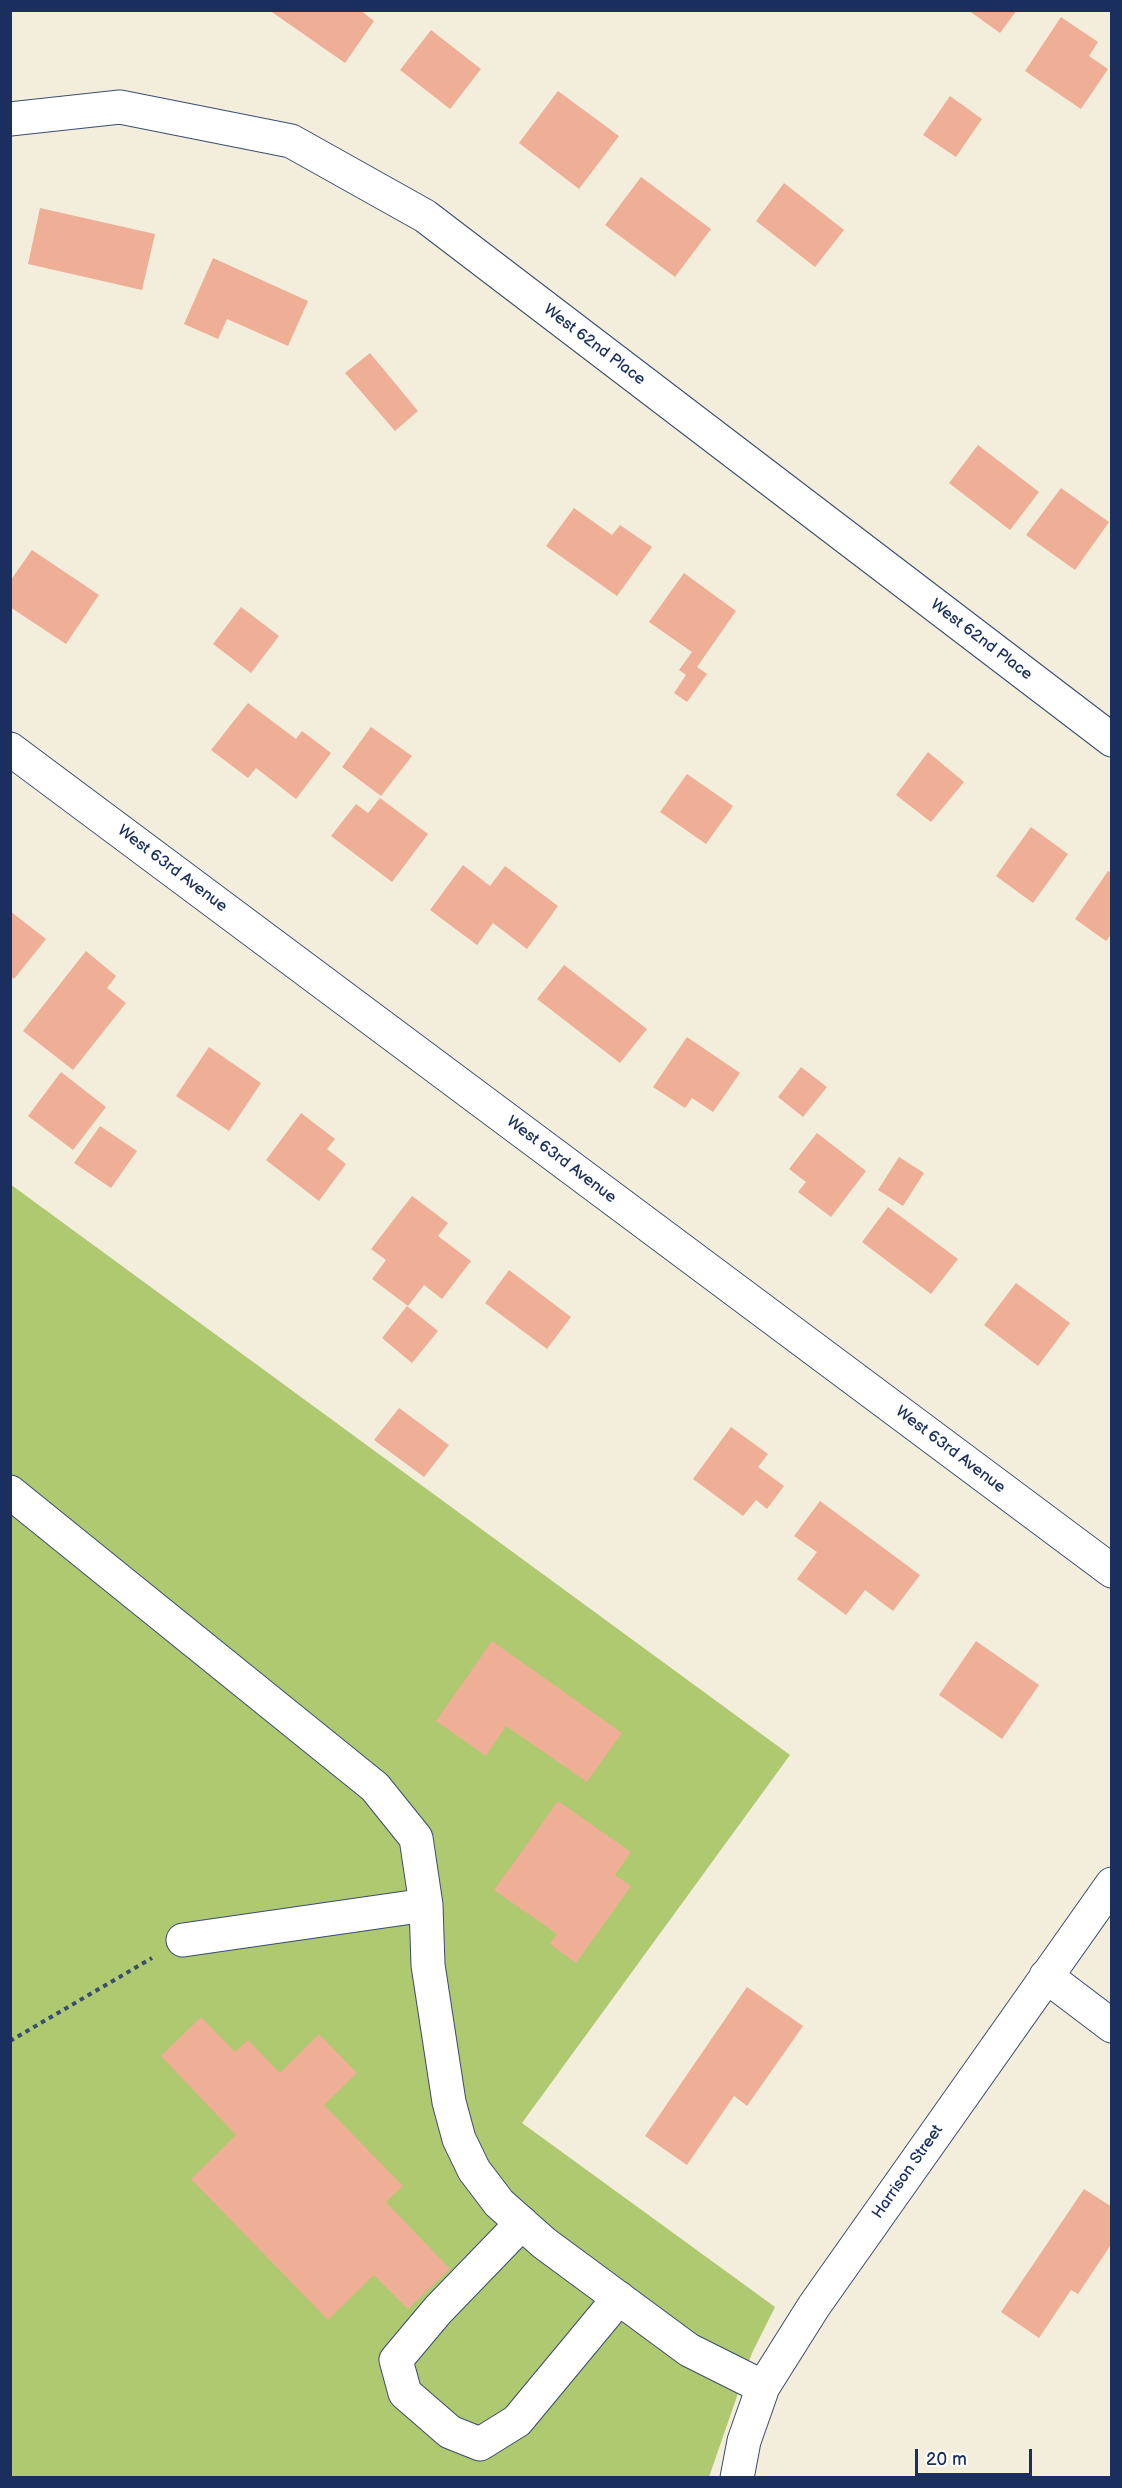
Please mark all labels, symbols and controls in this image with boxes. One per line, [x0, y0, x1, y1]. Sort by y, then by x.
street label: West 62nd Place [539, 300, 649, 390]
street label: West 62nd Place [926, 595, 1036, 685]
street label: West 63rd Avenue [113, 821, 231, 917]
street label: West 63rd Avenue [502, 1112, 620, 1208]
street label: West 63rd Avenue [891, 1402, 1009, 1498]
street label: Harrison Street [868, 2121, 948, 2223]
scale bar [918, 2437, 1035, 2475]
text: 20 m [926, 2449, 967, 2470]

